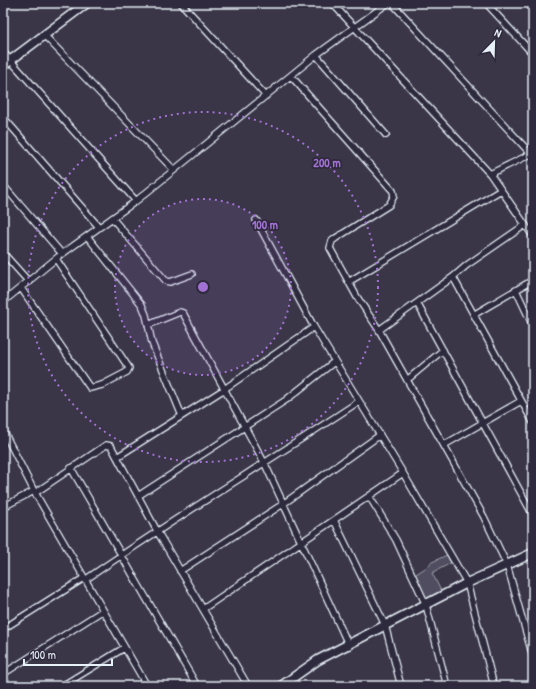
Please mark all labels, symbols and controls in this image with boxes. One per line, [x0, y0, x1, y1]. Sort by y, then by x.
north arrow [474, 22, 514, 62]
text: N [492, 25, 503, 40]
text: 200 m [313, 154, 341, 171]
text: 100 m [252, 216, 278, 233]
centre of rings [196, 280, 210, 294]
scale bar [24, 641, 112, 667]
text: 100 m [30, 646, 56, 663]

